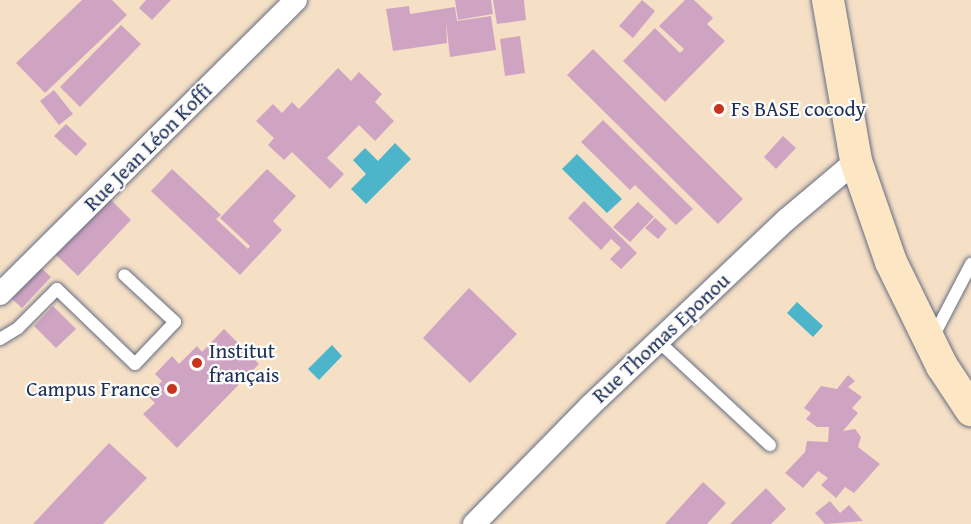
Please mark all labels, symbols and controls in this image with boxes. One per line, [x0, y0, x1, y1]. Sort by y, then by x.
street label: Rue Jean Léon Koffi [79, 78, 217, 216]
place label: Fs BASE cocody [731, 96, 866, 122]
marker: Fs BASE cocody [712, 102, 726, 116]
street label: Rue Thomas Eponou [587, 268, 735, 408]
place label: Institut français [209, 338, 279, 388]
marker: Institut français [190, 356, 204, 370]
place label: Campus France [26, 376, 160, 402]
marker: Campus France [165, 382, 179, 396]

